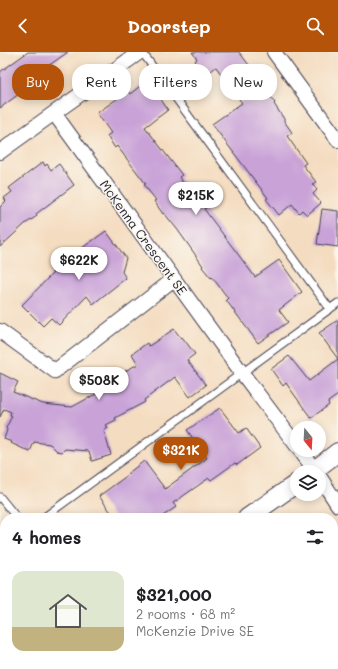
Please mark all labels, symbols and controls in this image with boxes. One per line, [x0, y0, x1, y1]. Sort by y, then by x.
text: Doorstep [127, 14, 211, 38]
icon: back [12, 15, 34, 37]
icon: search [304, 15, 326, 37]
chip: Buy [12, 64, 64, 100]
chip: Rent [72, 64, 131, 100]
chip: Filters [139, 64, 212, 100]
chip: New [220, 64, 277, 100]
street label: McKenna Crescent SE [96, 176, 192, 298]
pin: $215K [168, 182, 224, 216]
text: $215K [177, 186, 215, 203]
pin: $622K [51, 247, 107, 281]
text: $622K [60, 251, 99, 268]
pin: $508K [71, 367, 127, 401]
text: $508K [79, 371, 119, 388]
north arrow [290, 421, 326, 457]
map controls [290, 421, 326, 501]
pin: $321K [153, 437, 209, 471]
text: $321K [162, 441, 200, 458]
button: layers [290, 465, 326, 501]
text: 4 homes [12, 526, 81, 548]
icon: filters [304, 526, 326, 548]
text: $321,000 [136, 583, 212, 605]
icon: home [44, 587, 92, 635]
text: 2 rooms · 68 m² [136, 605, 235, 622]
text: McKenzie Drive SE [136, 622, 254, 639]

